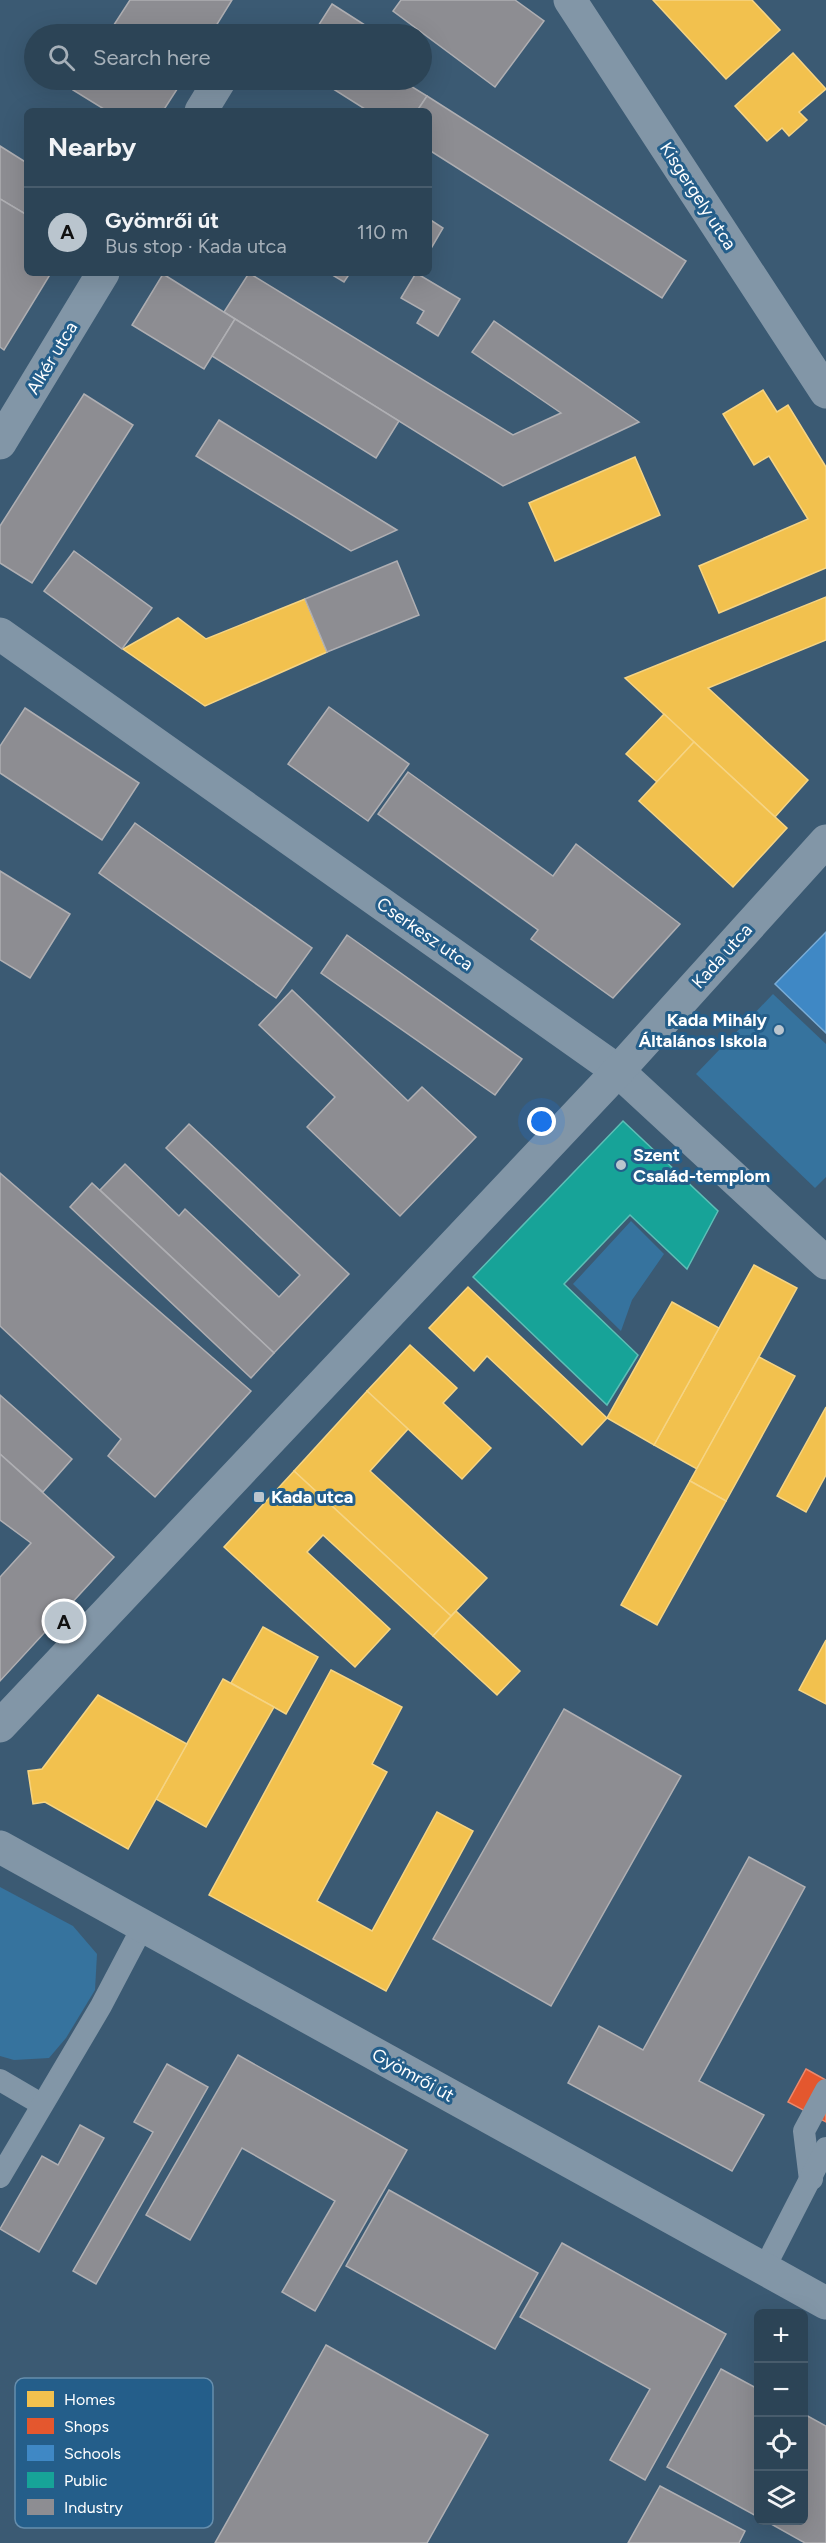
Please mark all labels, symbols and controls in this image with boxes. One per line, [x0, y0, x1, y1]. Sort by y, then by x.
search box [24, 24, 432, 90]
icon: search [45, 41, 78, 74]
text: Search here [93, 44, 211, 71]
text: Nearby [48, 131, 136, 163]
street label: Kisgergely utca [655, 138, 741, 254]
text: Gyömrői út [105, 207, 219, 234]
text: A [60, 220, 75, 244]
text: 110 m [357, 220, 408, 244]
text: Bus stop · Kada utca [105, 234, 287, 258]
street label: Alkér utca [22, 318, 82, 398]
street label: Cserkesz utca [372, 893, 478, 975]
street label: Kada utca [687, 919, 757, 993]
place label: Kada Mihály Általános Iskola [638, 1009, 768, 1052]
marker: Kada Mihály Általános Iskola [772, 1023, 786, 1037]
your location [527, 1107, 556, 1136]
place label: Szent Család-templom [633, 1144, 770, 1187]
marker: Szent Család-templom [614, 1158, 628, 1172]
place label: Kada utca [271, 1486, 353, 1508]
marker: Kada utca [252, 1490, 266, 1504]
pin: A [44, 1598, 84, 1644]
street label: Gyömrői út [368, 2043, 458, 2107]
map controls [754, 2309, 808, 2525]
button: + [754, 2309, 808, 2363]
button: − [754, 2363, 808, 2417]
legend [15, 2378, 213, 2528]
text: Homes [64, 2390, 115, 2409]
text: Shops [64, 2417, 109, 2436]
button: locate [754, 2417, 808, 2471]
text: Schools [64, 2444, 121, 2463]
text: Public [64, 2471, 108, 2490]
button: layers [754, 2471, 808, 2525]
text: Industry [64, 2498, 123, 2517]

